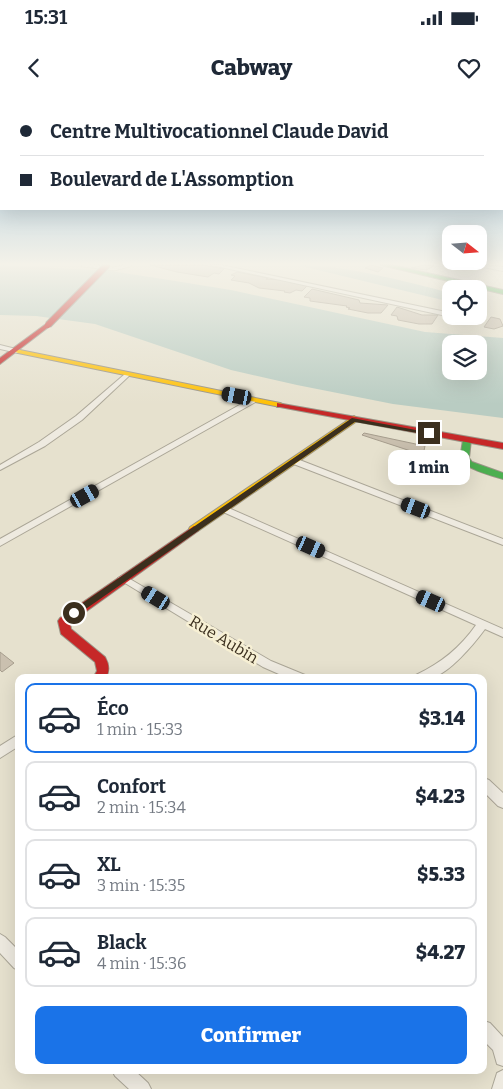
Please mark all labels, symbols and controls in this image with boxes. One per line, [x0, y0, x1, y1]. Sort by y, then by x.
text: 15:31 [25, 6, 67, 29]
icon: back [20, 54, 48, 82]
text: Cabway [211, 54, 292, 81]
icon: heart [455, 54, 483, 82]
text: Centre Multivocationnel Claude David [50, 120, 388, 143]
text: Boulevard de L'Assomption [50, 168, 294, 191]
north arrow [442, 225, 488, 270]
map controls [442, 225, 487, 380]
button: locate [442, 280, 487, 325]
button: layers [442, 335, 487, 380]
car [220, 386, 253, 406]
route end [418, 422, 440, 444]
callout: 1 min [388, 450, 470, 486]
text: 1 min [409, 458, 449, 477]
car [68, 482, 101, 510]
car [399, 496, 432, 520]
car [294, 534, 327, 560]
car [139, 584, 172, 612]
car [414, 588, 447, 614]
route start [63, 602, 85, 624]
street label: Rue Aubin [186, 611, 262, 667]
icon: car [37, 696, 82, 741]
text: Éco [97, 697, 129, 720]
text: $3.14 [419, 707, 465, 730]
text: 1 min · 15:33 [97, 720, 183, 739]
icon: car [37, 774, 82, 819]
text: Confort [97, 775, 166, 798]
text: $4.23 [415, 785, 465, 808]
text: 2 min · 15:34 [97, 798, 186, 817]
icon: car [37, 852, 82, 897]
text: XL [97, 853, 121, 876]
text: $5.33 [417, 863, 465, 886]
text: 3 min · 15:35 [97, 876, 185, 895]
icon: car [37, 930, 82, 975]
text: Black [97, 931, 147, 954]
text: $4.27 [416, 941, 465, 964]
text: 4 min · 15:36 [97, 954, 186, 973]
button: Confirmer [35, 1006, 467, 1064]

